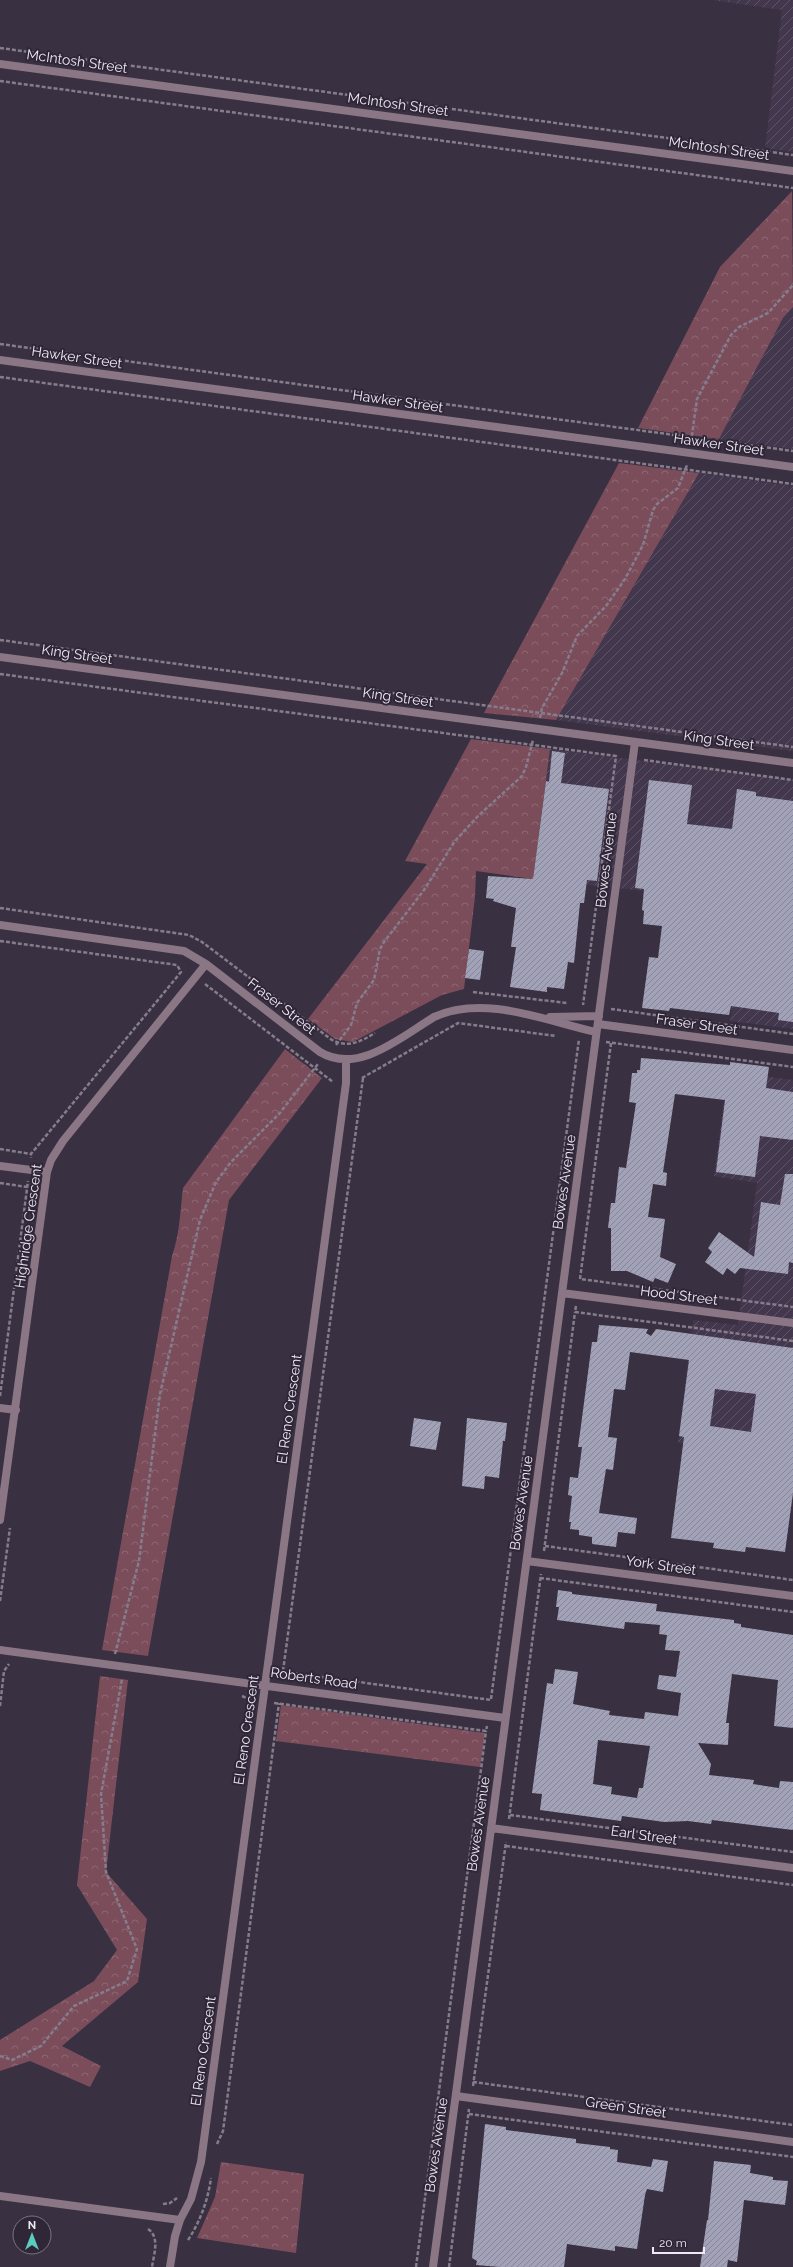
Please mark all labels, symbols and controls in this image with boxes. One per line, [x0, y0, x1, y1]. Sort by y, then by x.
street label: McIntosh Street [26, 46, 129, 76]
street label: McIntosh Street [347, 89, 450, 119]
street label: McIntosh Street [668, 133, 771, 163]
street label: Hawker Street [31, 343, 124, 371]
street label: Hawker Street [352, 387, 445, 415]
street label: Hawker Street [673, 430, 766, 458]
street label: King Street [41, 641, 114, 667]
street label: King Street [362, 684, 435, 710]
street label: King Street [683, 727, 756, 753]
street label: Bowes Avenue [592, 811, 620, 909]
street label: Fraser Street [245, 974, 320, 1038]
street label: Fraser Street [655, 1010, 739, 1038]
street label: Bowes Avenue [549, 1133, 579, 1231]
street label: Highridge Crescent [11, 1163, 45, 1289]
street label: Hood Street [639, 1282, 719, 1308]
street label: El Reno Crescent [273, 1353, 305, 1465]
street label: Bowes Avenue [506, 1454, 536, 1552]
street label: York Street [625, 1552, 698, 1578]
street label: Roberts Road [270, 1664, 358, 1692]
street label: El Reno Crescent [230, 1674, 262, 1786]
street label: Bowes Avenue [463, 1775, 493, 1873]
street label: Earl Street [610, 1822, 678, 1848]
street label: El Reno Crescent [187, 1995, 219, 2107]
street label: Green Street [584, 2093, 668, 2121]
street label: Bowes Avenue [421, 2096, 451, 2194]
north arrow [12, 2215, 52, 2255]
text: N [28, 2219, 36, 2232]
scale bar [653, 2229, 704, 2255]
text: 20 m [659, 2236, 687, 2250]

